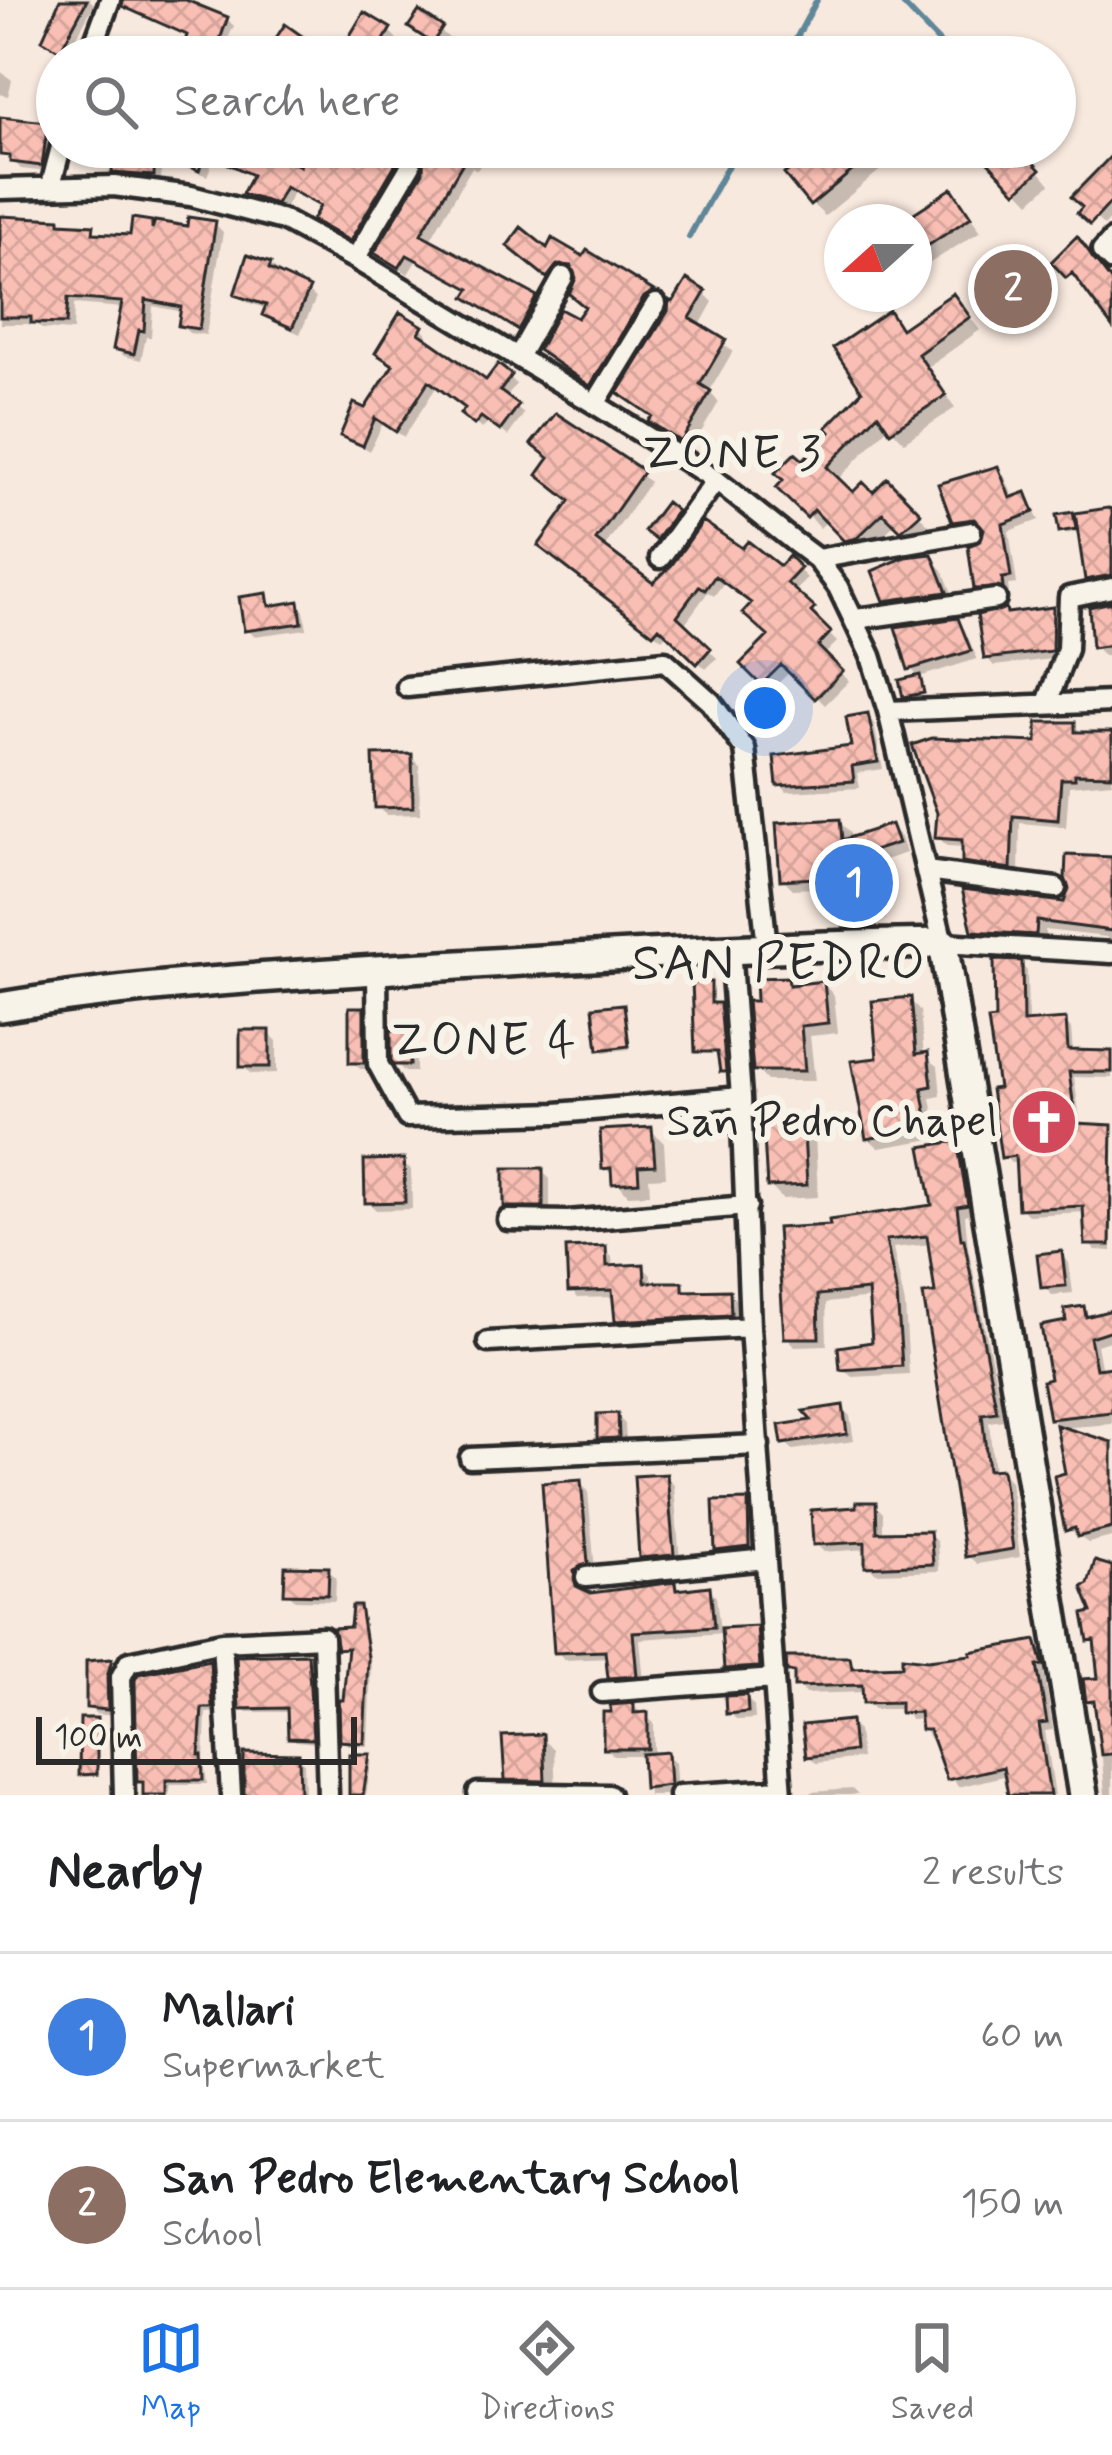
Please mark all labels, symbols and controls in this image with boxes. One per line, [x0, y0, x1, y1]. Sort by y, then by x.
search box [36, 36, 1076, 168]
icon: search [78, 69, 144, 135]
text: Search here [174, 73, 401, 132]
north arrow [824, 204, 932, 312]
pin: 2 [974, 244, 1052, 334]
district label: ZONE 3 [642, 423, 824, 486]
your location [735, 678, 795, 738]
pin: 1 [815, 838, 893, 928]
district label: SAN PEDRO [632, 932, 928, 998]
district label: ZONE 4 [391, 1010, 579, 1073]
church icon: San Pedro Chapel [1009, 1087, 1079, 1157]
place label: San Pedro Chapel [666, 1093, 998, 1152]
scale bar [36, 1711, 357, 1764]
text: 100 m [54, 1716, 143, 1760]
text: Nearby [48, 1840, 203, 1906]
text: 2 results [922, 1848, 1064, 1899]
text: Mallari [162, 1982, 295, 2041]
text: 1 [78, 2011, 96, 2062]
text: 60 m [980, 2011, 1064, 2062]
text: Supermarket [162, 2041, 385, 2092]
text: San Pedro Elementary School [162, 2150, 740, 2209]
text: 2 [77, 2179, 97, 2230]
text: 150 m [961, 2179, 1064, 2230]
text: School [162, 2209, 263, 2260]
tab: Map [138, 2315, 204, 2431]
tab: Directions [479, 2315, 615, 2431]
tab: Saved [891, 2315, 974, 2431]

